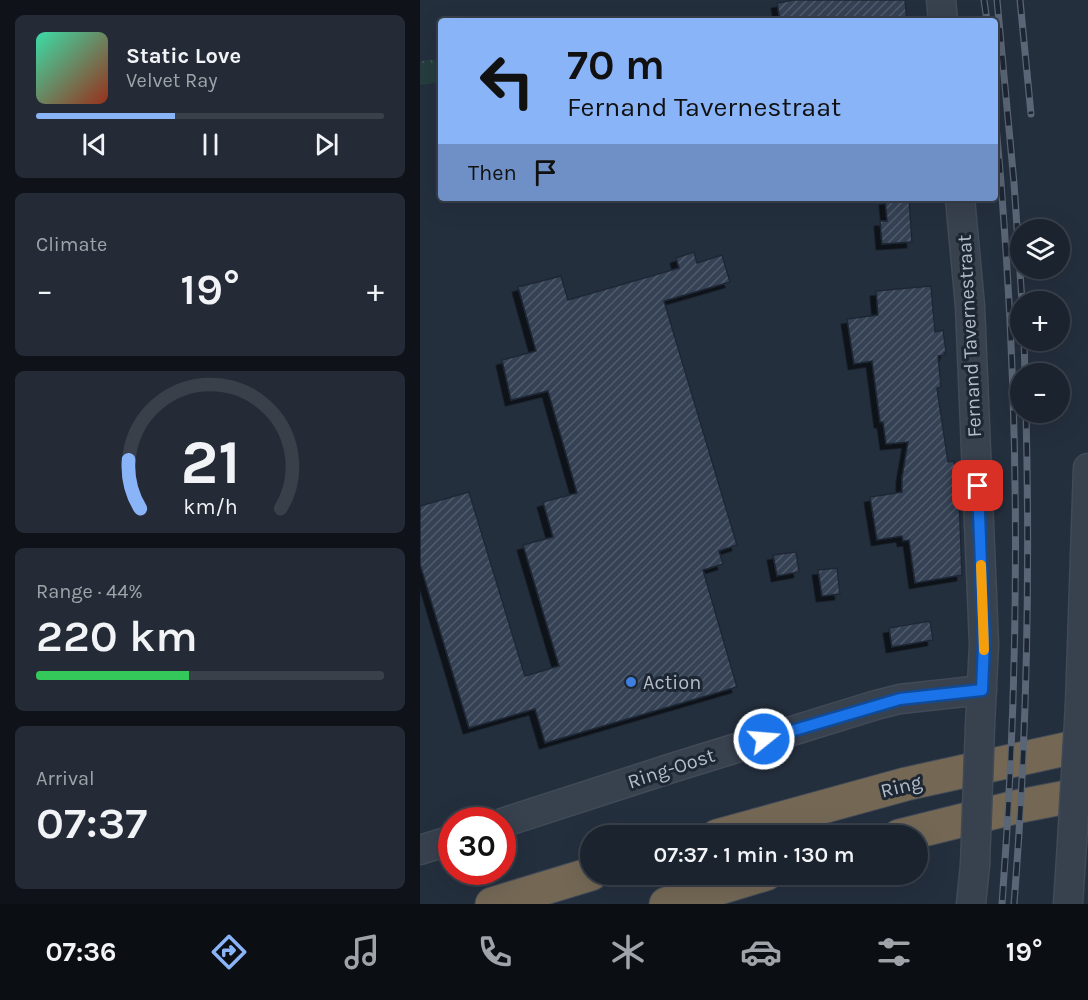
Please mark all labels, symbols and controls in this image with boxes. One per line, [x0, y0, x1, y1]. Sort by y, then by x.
text: 70 m [567, 40, 665, 90]
icon: left [468, 42, 546, 120]
text: Static Love [126, 43, 241, 69]
text: Velvet Ray [126, 69, 218, 92]
text: Fernand Tavernestraat [567, 91, 841, 123]
icon: previous [78, 128, 111, 161]
icon: pause [194, 128, 227, 161]
icon: next [310, 128, 343, 161]
icon: arrive [529, 156, 562, 189]
text: Then [468, 160, 517, 186]
map controls [1010, 219, 1070, 423]
button: layers [1010, 219, 1070, 279]
text: Climate [36, 233, 107, 256]
street label: Fernand Tavernestraat [953, 233, 986, 438]
text: 19° [180, 263, 240, 315]
text: − [36, 271, 53, 309]
text: + [367, 271, 384, 309]
button: + [1010, 291, 1070, 351]
button: − [1010, 363, 1070, 423]
text: 21 [180, 426, 240, 499]
pin [952, 460, 1003, 511]
icon: arrive [961, 469, 994, 502]
text: km/h [183, 494, 237, 519]
text: Range · 44% [36, 580, 143, 603]
text: 220 km [36, 610, 198, 662]
place label: Action [643, 671, 701, 694]
marker: Action [624, 675, 638, 689]
position arrow [732, 707, 796, 771]
street label: Ring-Oost [625, 743, 718, 793]
text: Arrival [36, 767, 95, 790]
street label: Ring [878, 770, 924, 803]
text: 07:37 [36, 797, 147, 849]
speed limit sign: 30 [438, 807, 516, 885]
text: 07:37 · 1 min · 130 m [653, 842, 855, 868]
icon: directions [208, 931, 250, 973]
icon: music [341, 931, 383, 973]
icon: phone [474, 931, 516, 973]
icon: climate [607, 931, 649, 973]
icon: car [740, 931, 782, 973]
icon: filters [873, 931, 915, 973]
text: 07:36 [46, 936, 117, 968]
text: 19° [1006, 936, 1042, 968]

